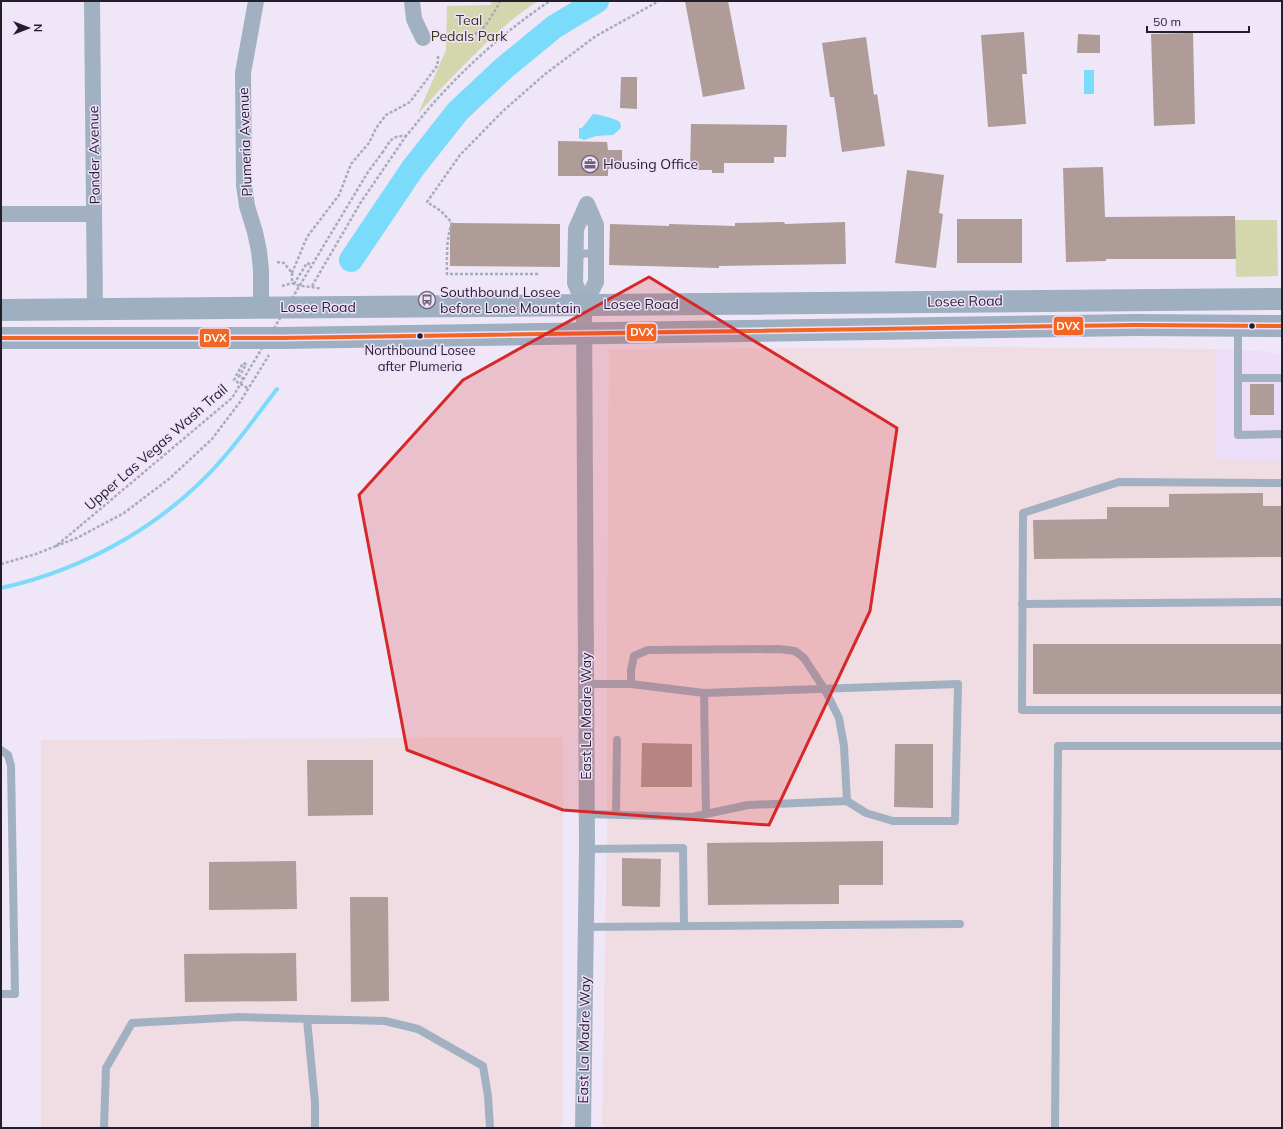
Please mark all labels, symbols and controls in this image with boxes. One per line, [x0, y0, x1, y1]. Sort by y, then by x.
north arrow [8, 8, 48, 48]
scale bar [1147, 8, 1249, 34]
park label: Teal Pedals Park [431, 11, 508, 45]
text: 50 m [1153, 14, 1181, 29]
text: N [31, 24, 45, 32]
street label: Plumeria Avenue [234, 87, 256, 197]
street label: Ponder Avenue [84, 106, 104, 204]
office icon: Housing Office [580, 154, 600, 174]
place label: Housing Office [603, 155, 698, 173]
place label: Southbound Losee before Lone Mountain [440, 283, 581, 317]
bus stop icon: Southbound Losee before Lone Mountain [417, 290, 437, 310]
street label: Losee Road [927, 291, 1003, 311]
street label: Losee Road [603, 295, 679, 313]
street label: Losee Road [280, 298, 356, 316]
line badge: DVX [1053, 316, 1084, 336]
text: DVX [1056, 319, 1080, 333]
unlabelled marker [1247, 321, 1257, 331]
line badge: DVX [626, 323, 657, 342]
text: DVX [630, 325, 654, 339]
line badge: DVX [199, 328, 230, 348]
text: DVX [203, 331, 227, 345]
marker: Northbound Losee after Plumeria [415, 331, 425, 341]
place label: Northbound Losee after Plumeria [365, 342, 475, 374]
street label: Upper Las Vegas Wash Trail [81, 380, 231, 514]
street label: East La Madre Way [577, 652, 595, 780]
street label: East La Madre Way [574, 976, 594, 1104]

